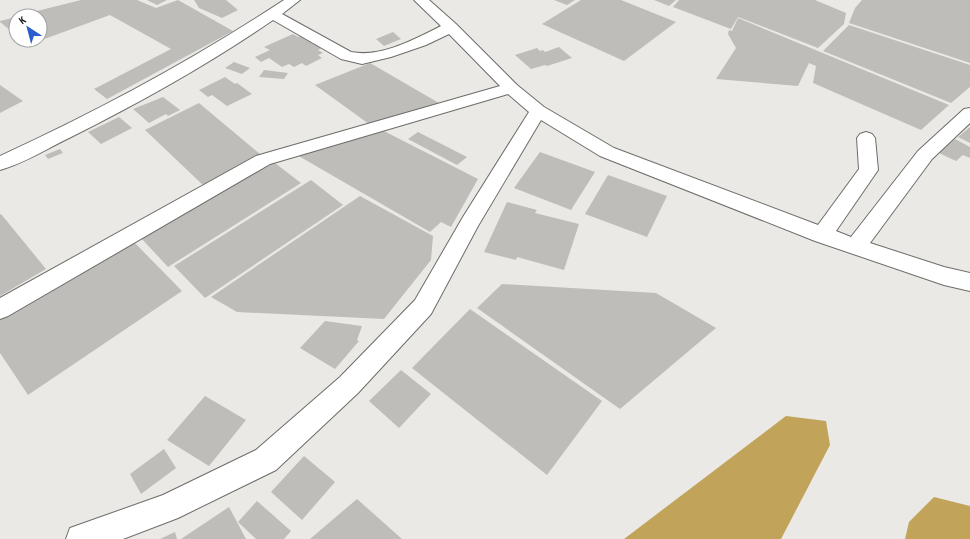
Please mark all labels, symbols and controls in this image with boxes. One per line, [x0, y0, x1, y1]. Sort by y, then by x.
north arrow [8, 8, 48, 48]
text: K [16, 13, 29, 27]

